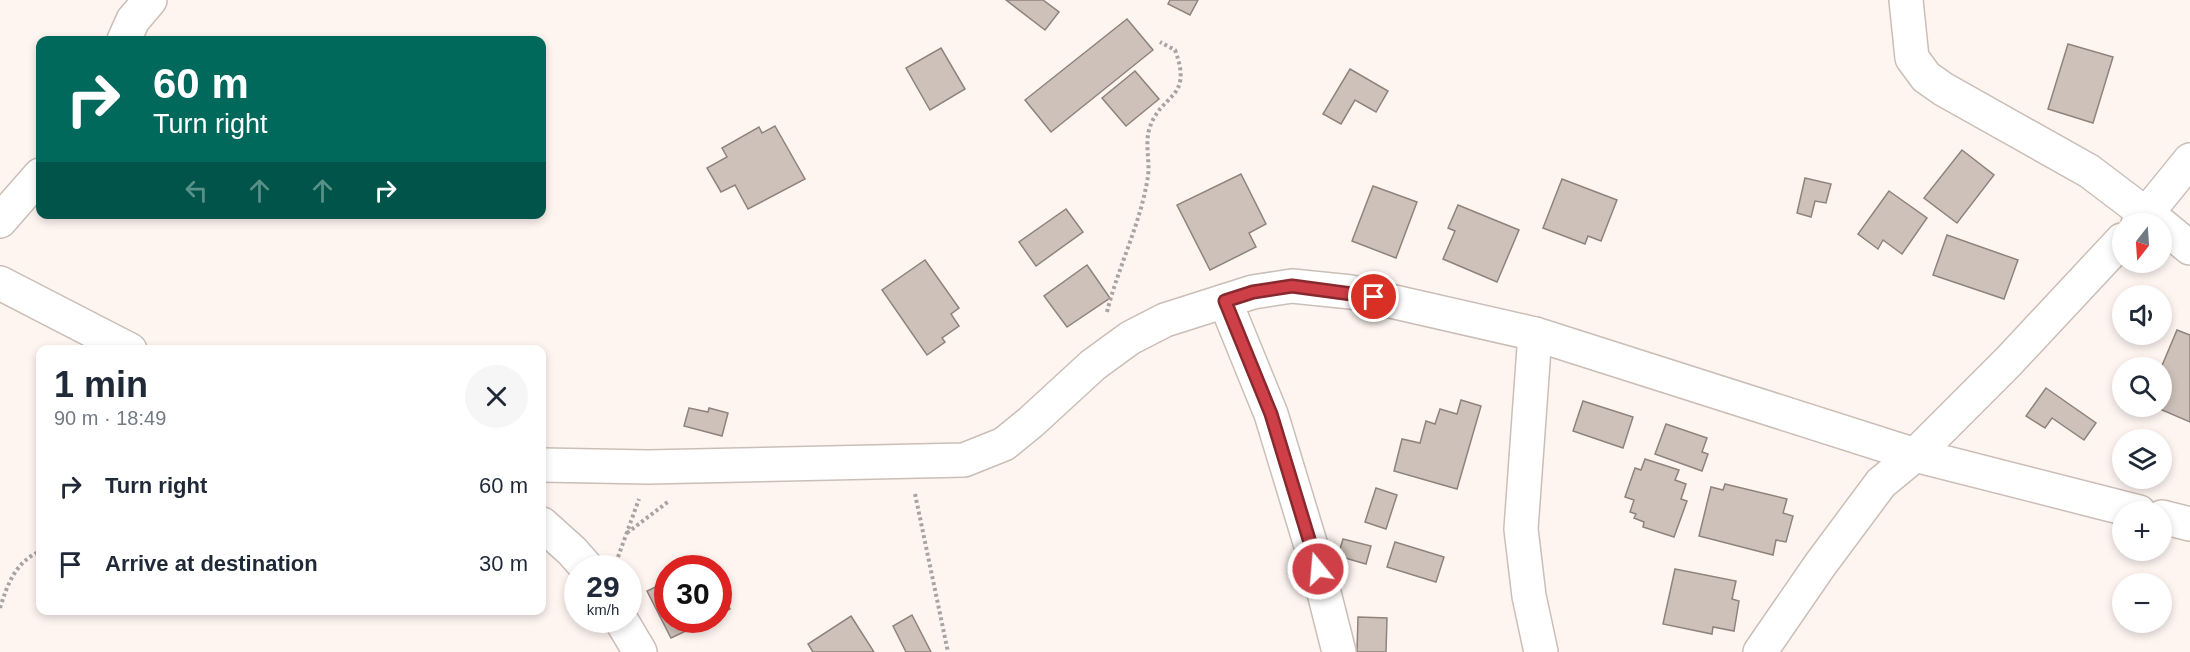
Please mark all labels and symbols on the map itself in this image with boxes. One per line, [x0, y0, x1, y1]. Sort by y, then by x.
north arrow [2112, 213, 2172, 273]
pin [1348, 271, 1399, 322]
position arrow [1286, 537, 1350, 601]
speed limit sign: 30 [654, 555, 732, 633]

